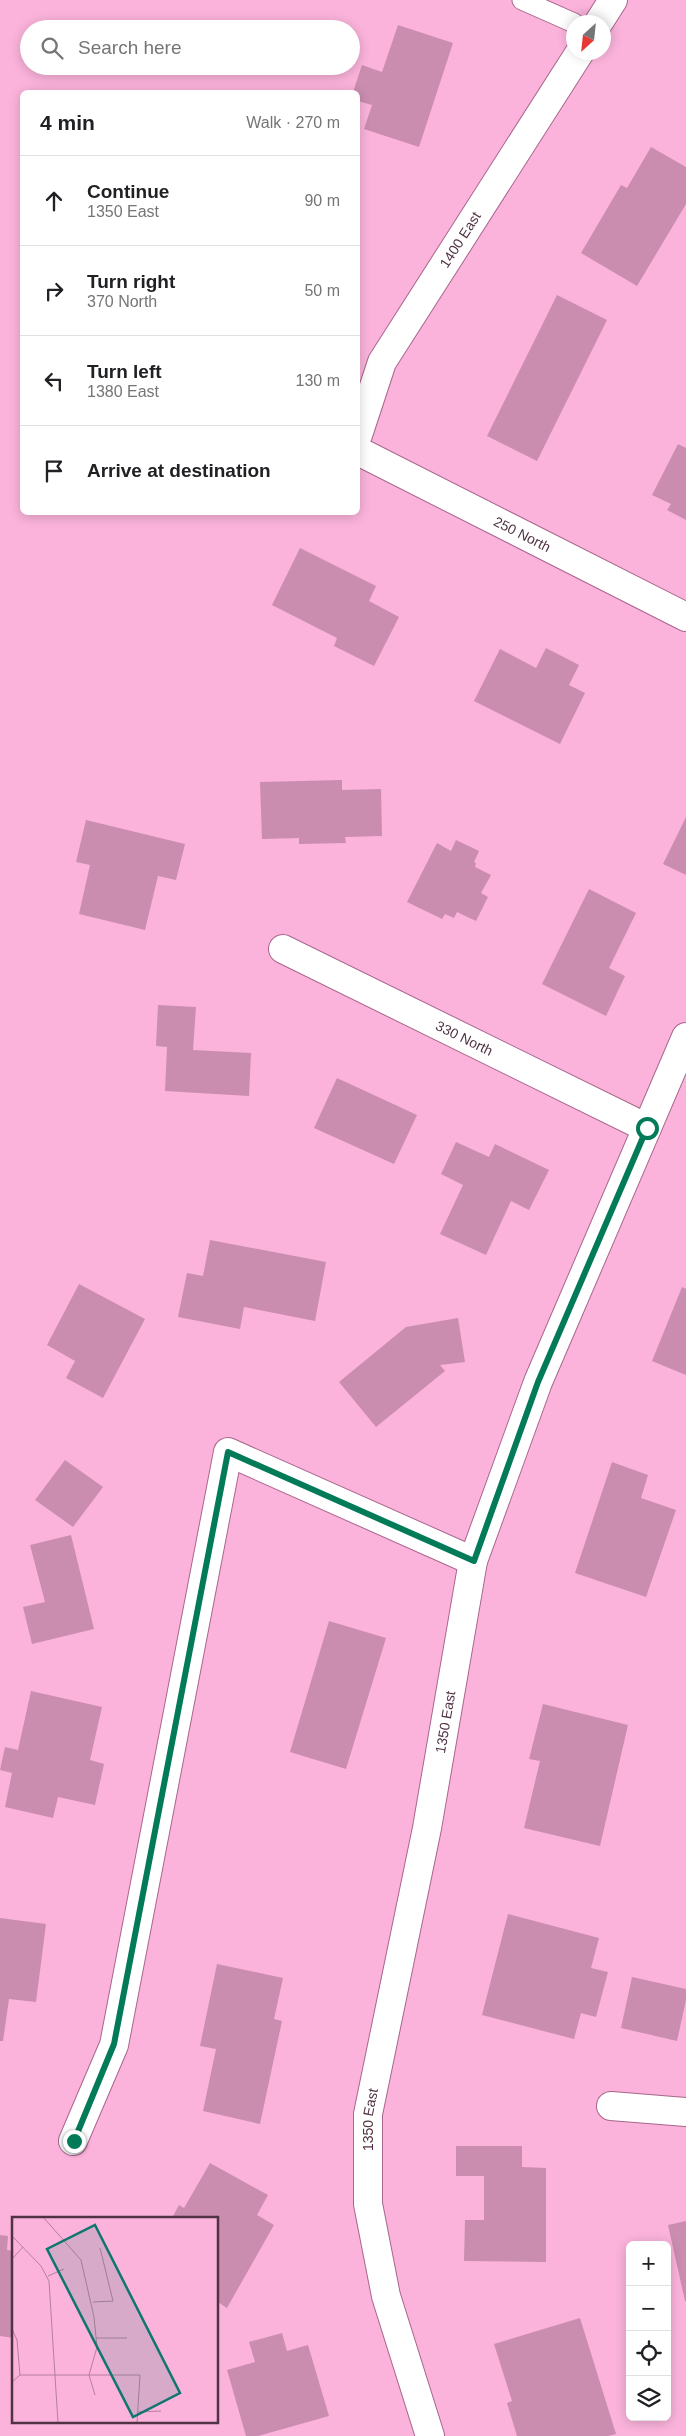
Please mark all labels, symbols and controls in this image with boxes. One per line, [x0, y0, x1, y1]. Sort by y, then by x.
north arrow [566, 15, 611, 60]
search box [20, 20, 360, 75]
icon: search [38, 34, 66, 62]
text: Search here [78, 37, 182, 58]
text: 4 min [40, 111, 95, 134]
text: Walk · 270 m [246, 114, 340, 131]
text: Continue [87, 181, 169, 202]
icon: ahead [40, 187, 68, 215]
text: 90 m [304, 192, 340, 209]
text: 1350 East [87, 203, 159, 220]
street label: 1400 East [436, 209, 484, 271]
text: Turn right [87, 271, 175, 292]
icon: right [40, 277, 68, 305]
text: 50 m [304, 282, 340, 299]
text: 370 North [87, 293, 157, 310]
text: Turn left [87, 361, 162, 382]
icon: left [40, 367, 68, 395]
text: 130 m [296, 372, 340, 389]
text: 1380 East [87, 383, 159, 400]
icon: arrive [40, 457, 68, 485]
text: Arrive at destination [87, 460, 271, 481]
street label: 250 North [491, 513, 553, 555]
street label: 330 North [433, 1017, 495, 1059]
route start [636, 1117, 659, 1140]
street label: 1350 East [432, 1690, 459, 1755]
street label: 1350 East [360, 2087, 381, 2151]
route end [63, 2130, 86, 2153]
inset map [12, 2217, 219, 2424]
map controls [626, 2241, 671, 2421]
button: + [626, 2241, 671, 2286]
button: − [626, 2286, 671, 2331]
button: locate [626, 2331, 671, 2376]
button: layers [626, 2376, 671, 2421]

